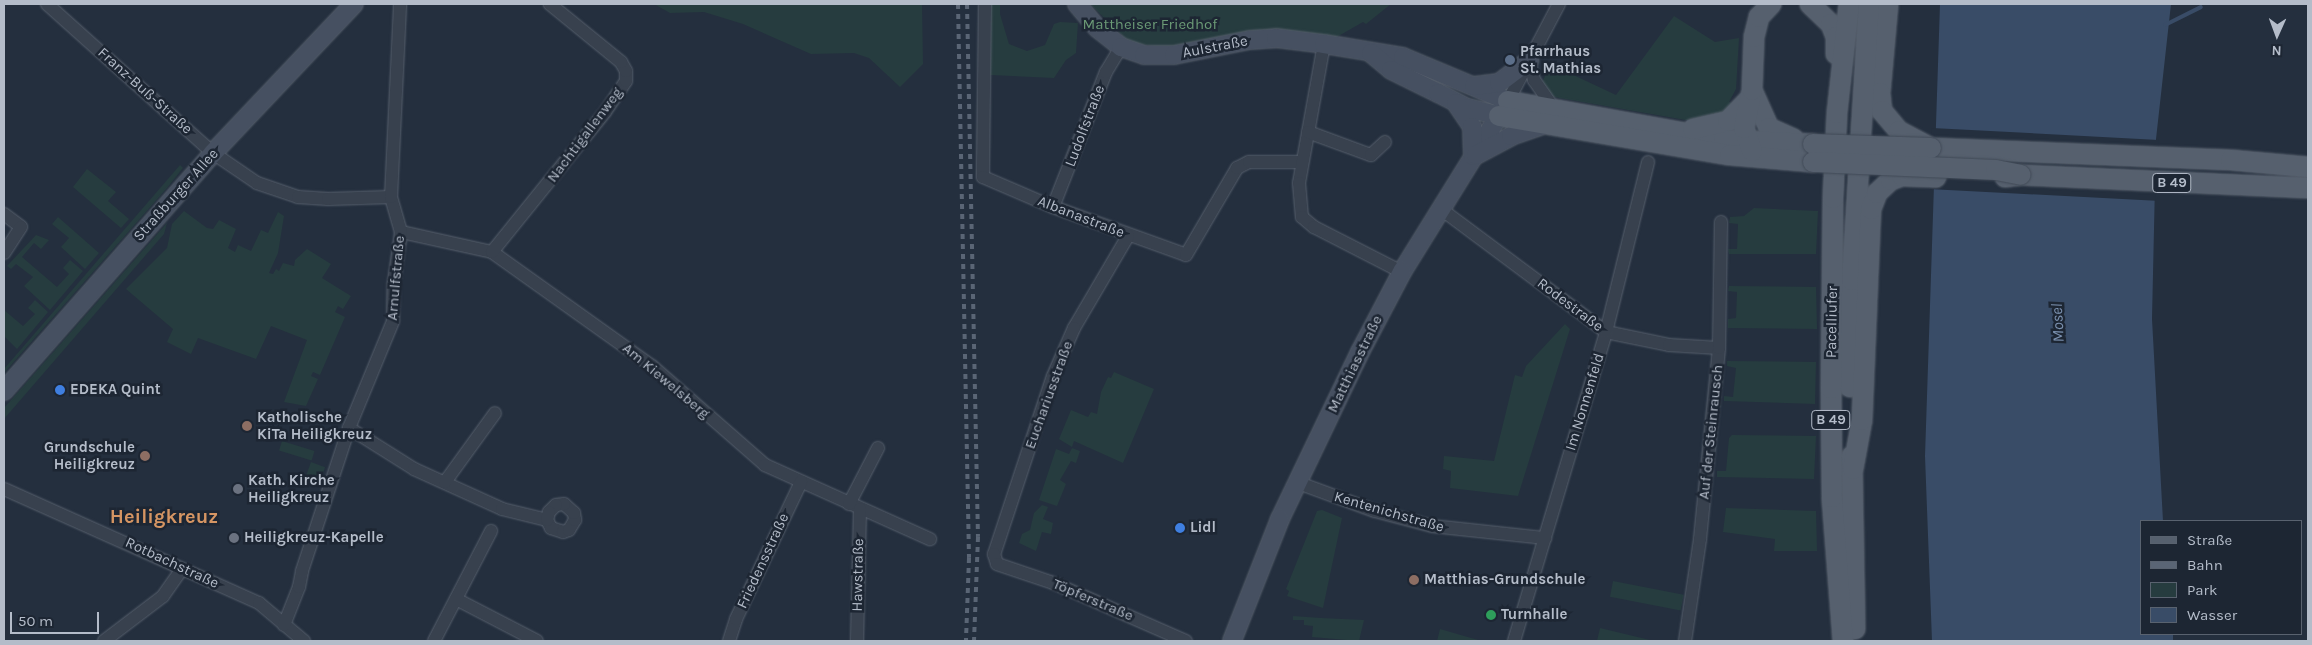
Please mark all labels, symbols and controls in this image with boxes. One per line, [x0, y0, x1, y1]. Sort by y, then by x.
north arrow [2252, 10, 2302, 60]
park label: Mattheiser Friedhof [1083, 16, 1217, 34]
street label: Aulstraße [1181, 32, 1249, 62]
place label: Pfarrhaus St. Mathias [1520, 42, 1601, 77]
text: N [2271, 42, 2282, 59]
street label: Franz-Buß-Straße [94, 44, 196, 138]
marker: Pfarrhaus St. Mathias [1504, 54, 1516, 66]
street label: Ludolfstraße [1061, 83, 1109, 169]
street label: Nachtigallenweg [543, 84, 627, 186]
street label: Straßburger Allee [130, 145, 222, 245]
road number: B 49 [2152, 172, 2192, 194]
street label: Albanastraße [1035, 192, 1127, 242]
street label: Arnulfstraße [383, 235, 409, 321]
street label: Rodestraße [1533, 274, 1607, 336]
street label: Pacelliufer [1822, 286, 1842, 358]
water label: Mosel [2047, 303, 2069, 343]
street label: Matthiasstraße [1324, 312, 1386, 416]
street label: Am Kiewelsberg [619, 339, 713, 423]
street label: Euchariusstraße [1021, 339, 1077, 451]
street label: Im Nonnenfeld [1562, 351, 1608, 453]
street label: Auf der Steinrausch [1695, 364, 1727, 500]
place label: EDEKA Quint [70, 381, 161, 399]
marker: EDEKA Quint [54, 384, 66, 396]
place label: Katholische KiTa Heiligkreuz [257, 408, 372, 443]
road number: B 49 [1811, 408, 1851, 432]
marker: Katholische KiTa Heiligkreuz [241, 420, 253, 432]
place label: Grundschule Heiligkreuz [44, 438, 135, 473]
marker: Grundschule Heiligkreuz [139, 450, 151, 462]
place label: Kath. Kirche Heiligkreuz [248, 471, 335, 506]
marker: Kath. Kirche Heiligkreuz [232, 483, 244, 495]
street label: Kentenichstraße [1332, 488, 1446, 536]
district label: Heiligkreuz [110, 504, 218, 528]
street label: Friedensstraße [733, 510, 793, 612]
place label: Lidl [1190, 519, 1216, 537]
legend [2140, 520, 2302, 635]
marker: Lidl [1174, 522, 1186, 534]
place label: Heiligkreuz-Kapelle [244, 529, 384, 547]
text: Straße [2187, 531, 2232, 549]
marker: Heiligkreuz-Kapelle [228, 532, 240, 544]
street label: Rotbachstraße [122, 533, 222, 593]
street label: Hawstraße [848, 538, 868, 612]
text: Bahn [2187, 556, 2223, 574]
place label: Matthias-Grundschule [1424, 571, 1585, 589]
marker: Matthias-Grundschule [1408, 574, 1420, 586]
street label: Töpferstraße [1050, 575, 1136, 625]
text: Park [2187, 581, 2217, 599]
scale bar [12, 602, 101, 634]
place label: Turnhalle [1501, 606, 1568, 624]
text: Wasser [2187, 606, 2237, 624]
marker: Turnhalle [1485, 609, 1497, 621]
text: 50 m [18, 612, 53, 630]

